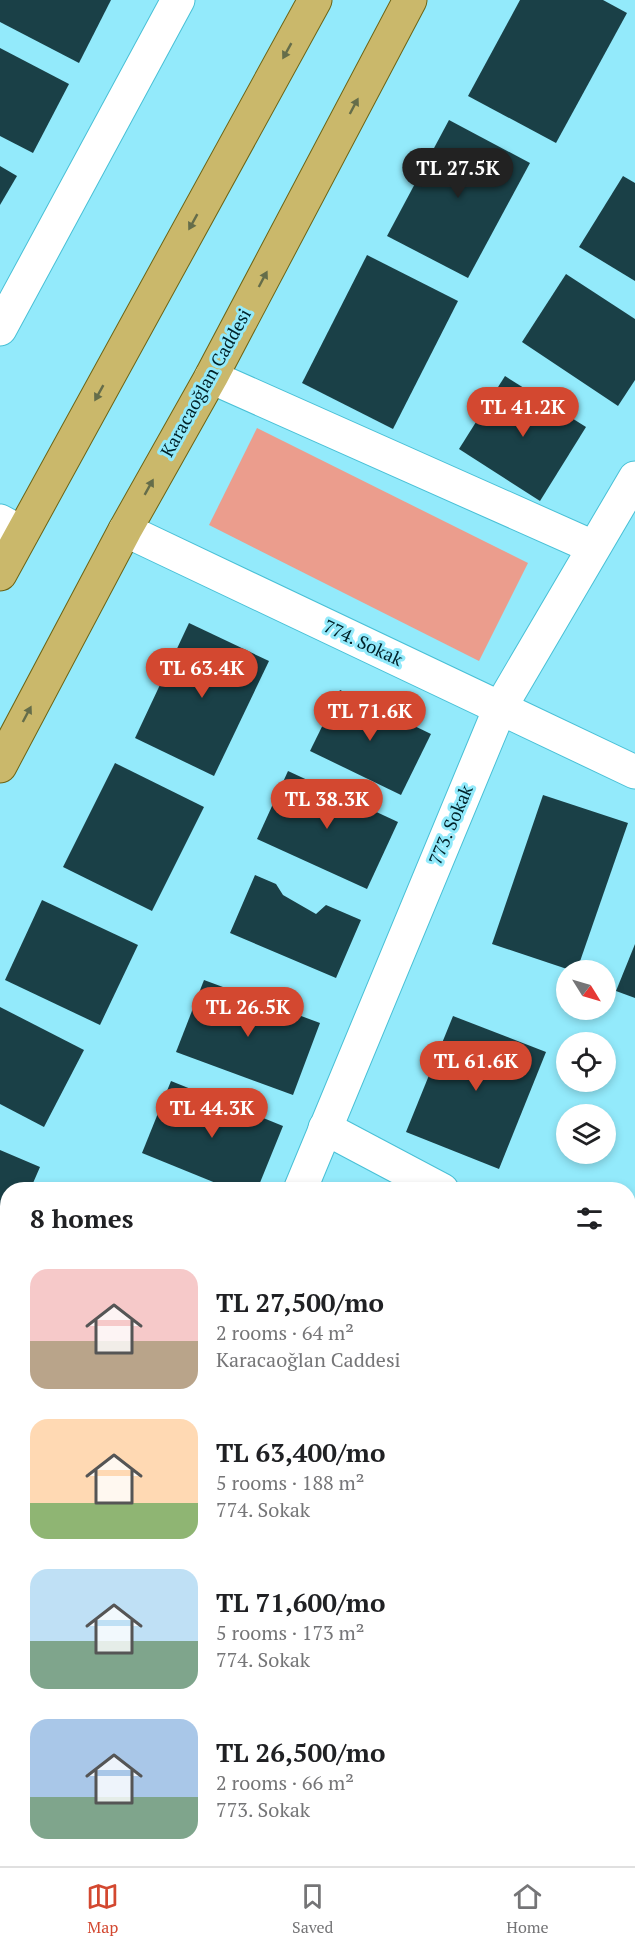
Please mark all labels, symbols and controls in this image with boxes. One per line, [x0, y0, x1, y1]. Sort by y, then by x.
one-way arrow [282, 43, 292, 60]
one-way arrow [349, 97, 359, 114]
pin: TL 27.5K [396, 148, 520, 199]
text: TL 27.5K [416, 154, 500, 181]
one-way arrow [188, 214, 198, 231]
one-way arrow [258, 270, 268, 287]
street label: Karacaoğlan Caddesi [154, 304, 256, 461]
one-way arrow [94, 385, 104, 402]
pin: TL 41.2K [461, 387, 585, 438]
text: TL 41.2K [481, 393, 565, 420]
one-way arrow [144, 478, 154, 495]
street label: 774. Sokak [320, 613, 408, 671]
pin: TL 63.4K [140, 648, 264, 699]
text: TL 63.4K [160, 654, 244, 681]
pin: TL 71.6K [308, 691, 432, 742]
text: TL 71.6K [328, 697, 412, 724]
one-way arrow [22, 705, 32, 722]
pin: TL 38.3K [265, 779, 389, 830]
street label: 773. Sokak [422, 780, 478, 868]
text: TL 38.3K [285, 785, 369, 812]
north arrow [556, 960, 616, 1020]
map controls [556, 960, 616, 1164]
pin: TL 26.5K [186, 987, 310, 1038]
text: TL 26.5K [206, 993, 290, 1020]
button: locate [556, 1032, 616, 1092]
pin: TL 61.6K [414, 1041, 538, 1092]
text: TL 61.6K [434, 1047, 518, 1074]
pin: TL 44.3K [150, 1088, 274, 1139]
text: TL 44.3K [170, 1094, 254, 1121]
button: layers [556, 1104, 616, 1164]
text: 8 homes [30, 1201, 134, 1235]
icon: filters [573, 1202, 606, 1235]
text: TL 27,500/mo [216, 1285, 384, 1319]
icon: home [78, 1293, 150, 1365]
text: 2 rooms · 64 m² [216, 1319, 354, 1346]
text: Karacaoğlan Caddesi [216, 1346, 401, 1373]
text: TL 63,400/mo [216, 1435, 385, 1469]
icon: home [78, 1443, 150, 1515]
text: 5 rooms · 188 m² [216, 1469, 364, 1496]
text: 774. Sokak [216, 1496, 310, 1523]
text: TL 71,600/mo [216, 1585, 385, 1619]
icon: home [78, 1593, 150, 1665]
text: 5 rooms · 173 m² [216, 1619, 364, 1646]
text: 774. Sokak [216, 1646, 310, 1673]
text: TL 26,500/mo [216, 1735, 385, 1769]
icon: home [78, 1743, 150, 1815]
text: 2 rooms · 66 m² [216, 1769, 354, 1796]
text: 773. Sokak [216, 1796, 310, 1823]
tab: Map [86, 1880, 119, 1938]
tab: Saved [292, 1880, 334, 1938]
tab: Home [506, 1880, 549, 1938]

